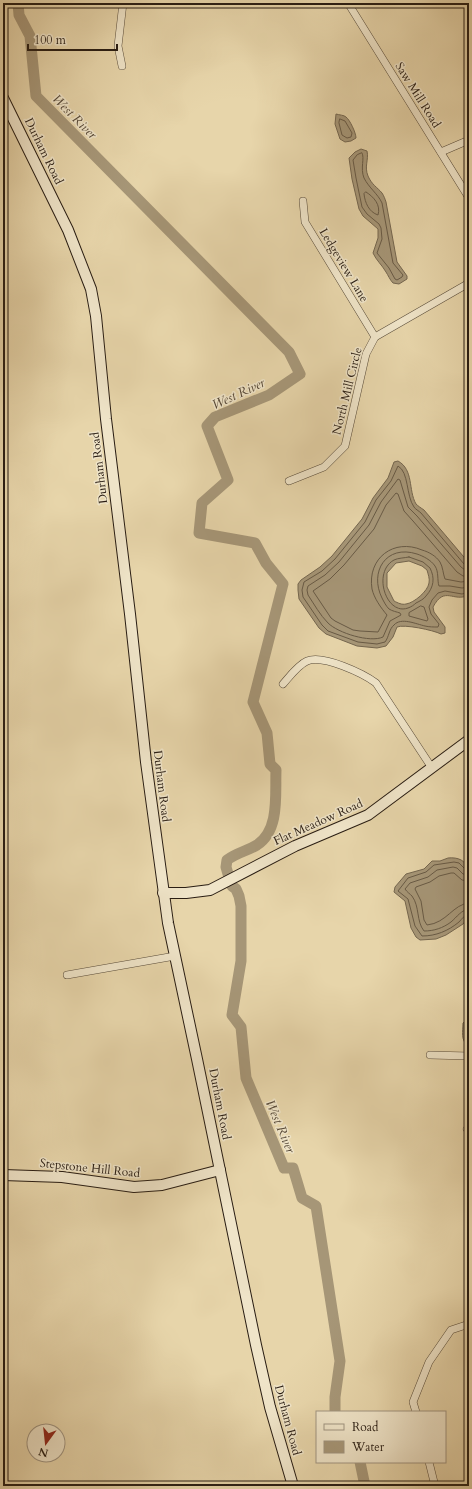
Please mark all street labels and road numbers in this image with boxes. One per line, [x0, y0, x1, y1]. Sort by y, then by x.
street label: Saw Mill Road [391, 59, 445, 131]
street label: Durham Road [21, 115, 67, 188]
street label: Ledgeview Lane [316, 225, 372, 305]
street label: North Mill Circle [328, 346, 366, 436]
street label: Durham Road [87, 431, 111, 505]
street label: Durham Road [150, 749, 174, 823]
street label: Flat Meadow Road [271, 795, 366, 849]
street label: Durham Road [205, 1067, 235, 1142]
street label: Stepstone Hill Road [39, 1155, 141, 1181]
street label: Durham Road [271, 1383, 305, 1458]

